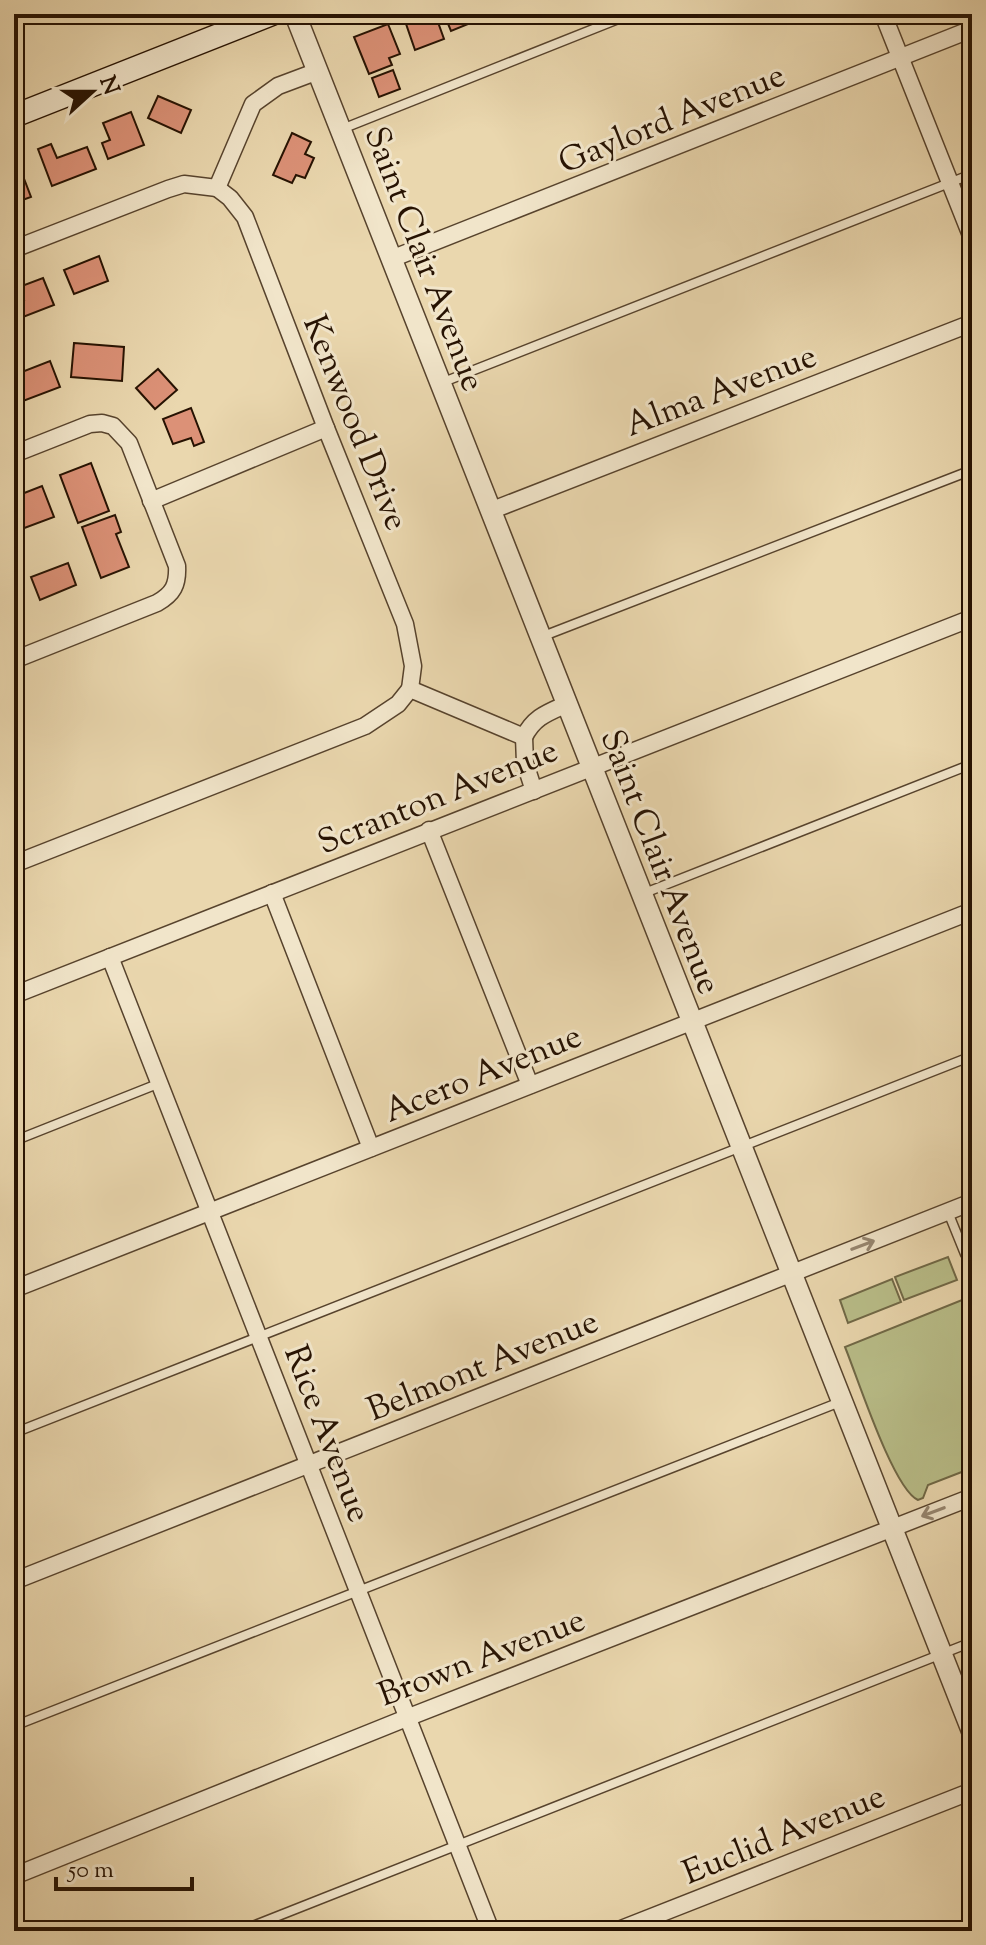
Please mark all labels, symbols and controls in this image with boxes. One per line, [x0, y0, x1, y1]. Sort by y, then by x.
north arrow [52, 52, 132, 132]
street label: Gaylord Avenue [552, 53, 793, 188]
text: N [90, 72, 126, 100]
street label: Saint Clair Avenue [350, 120, 496, 399]
street label: Kenwood Drive [288, 308, 419, 538]
street label: Alma Avenue [618, 333, 824, 451]
street label: Saint Clair Avenue [586, 723, 732, 1002]
street label: Scranton Avenue [311, 728, 566, 869]
street label: Acero Avenue [377, 1013, 590, 1137]
one-way arrow [850, 1237, 875, 1251]
street label: Belmont Avenue [360, 1299, 606, 1436]
street label: Rice Avenue [270, 1339, 382, 1530]
one-way arrow [921, 1506, 946, 1520]
street label: Brown Avenue [372, 1597, 593, 1721]
street label: Euclid Avenue [676, 1773, 893, 1899]
scale bar [56, 1841, 192, 1891]
text: 50 m [66, 1854, 114, 1888]

